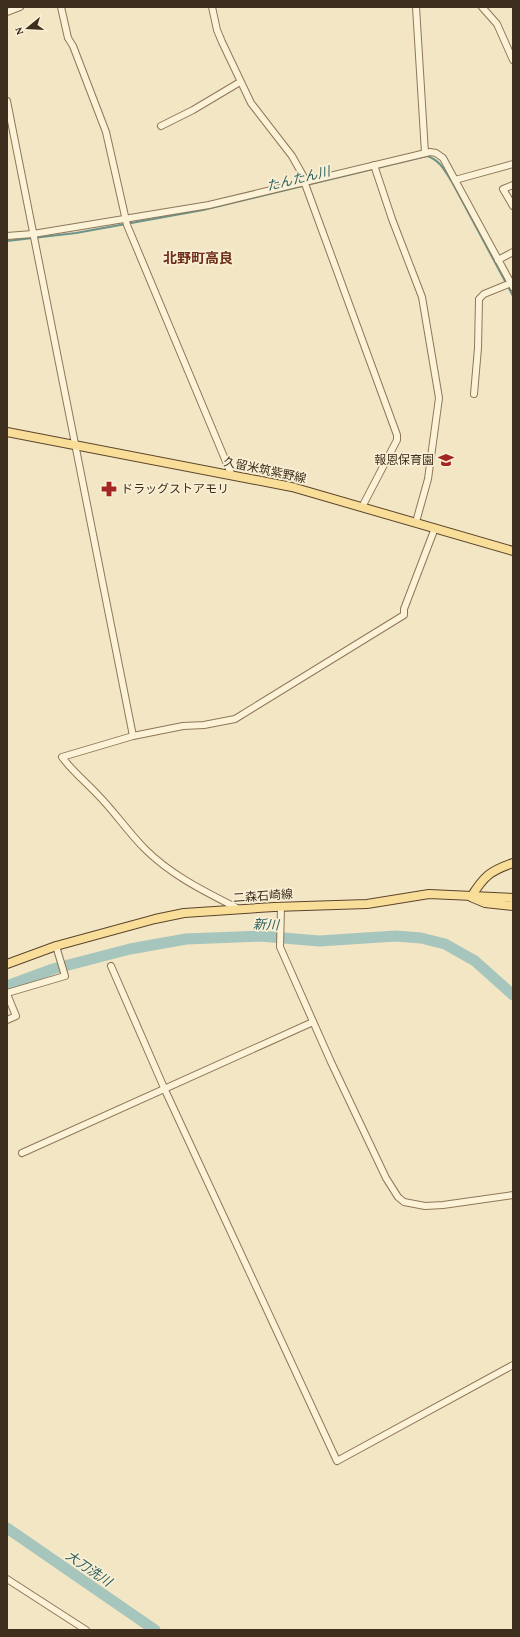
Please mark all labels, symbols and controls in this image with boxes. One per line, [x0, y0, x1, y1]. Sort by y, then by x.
north arrow [8, 8, 48, 48]
text: N [11, 25, 25, 37]
water label: たんたん川 [265, 163, 333, 194]
district label: 北野町高良 [163, 250, 233, 266]
school or university icon: 報恩保育園 [437, 451, 455, 469]
place label: 報恩保育園 [374, 453, 434, 467]
street label: 久留米筑紫野線 [222, 454, 308, 486]
pharmacy icon: ドラッグストアモリ [100, 480, 118, 498]
place label: ドラッグストアモリ [121, 482, 229, 496]
street label: 二森石崎線 [233, 887, 293, 905]
water label: 新川 [253, 917, 281, 933]
water label: 大刀洗川 [63, 1548, 116, 1590]

